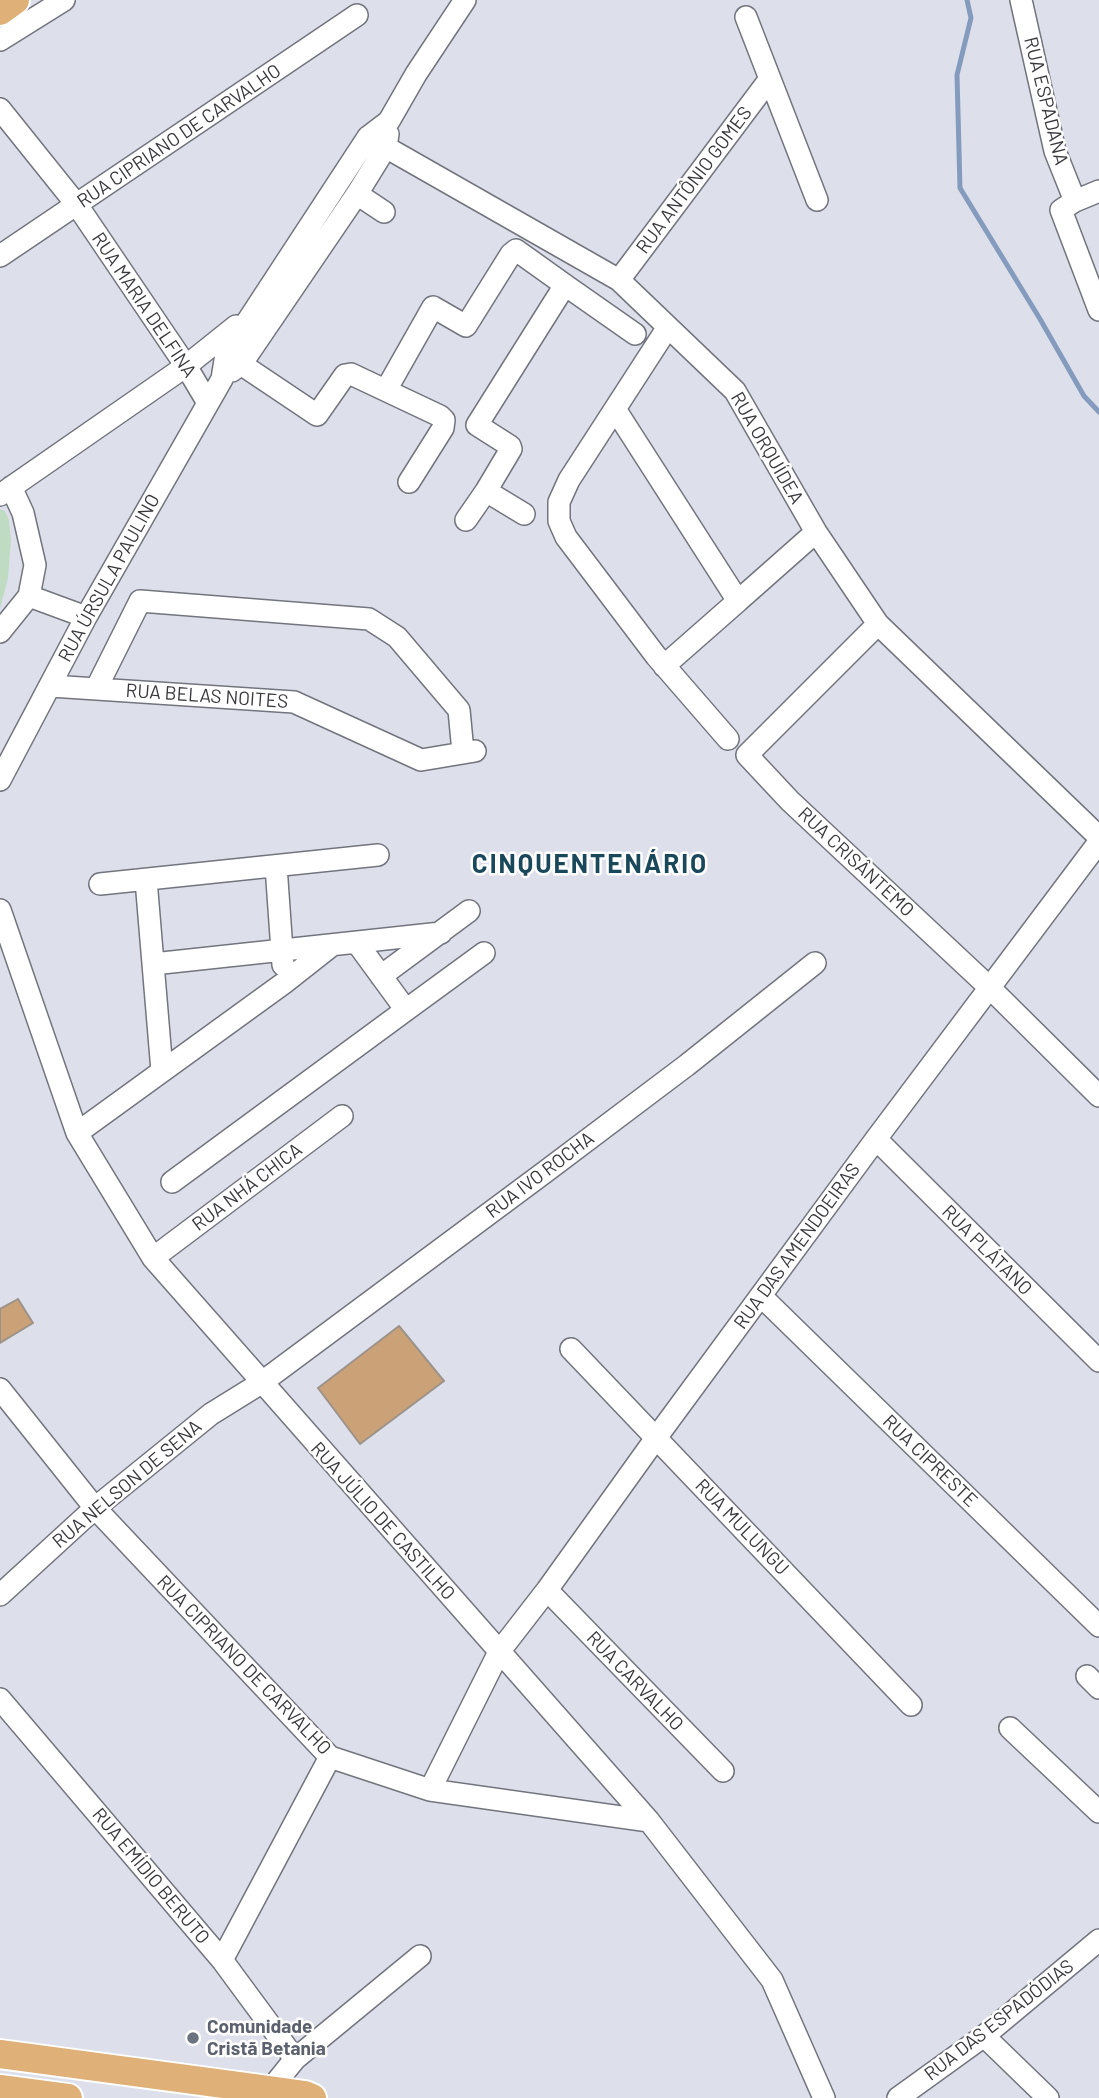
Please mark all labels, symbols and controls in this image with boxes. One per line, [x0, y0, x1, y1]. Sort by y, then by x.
street label: RUA ESPADANA [1019, 35, 1073, 167]
street label: RUA CIPRIANO DE CARVALHO [73, 59, 285, 213]
street label: RUA ANTÔNIO GOMES [631, 102, 757, 258]
street label: RUA MARIA DELFINA [87, 228, 201, 382]
street label: RUA ORQUÍDEA [726, 388, 808, 508]
street label: RUA ÚRSULA PAULINO [53, 490, 165, 666]
street label: RUA BELAS NOITES [125, 679, 289, 713]
street label: RUA CRISÂNTEMO [793, 802, 919, 922]
district label: CINQUENTENÁRIO [474, 848, 706, 880]
street label: RUA IVO ROCHA [481, 1127, 599, 1223]
street label: RUA NHÁ CHICA [188, 1138, 306, 1236]
street label: RUA DAS AMENDOEIRAS [729, 1159, 865, 1333]
street label: RUA PLÁTANO [937, 1200, 1037, 1300]
street label: RUA CIPRESTE [878, 1410, 982, 1512]
street label: RUA NELSON DE SENA [48, 1415, 206, 1553]
street label: RUA JÚLIO DE CASTILHO [306, 1437, 460, 1605]
street label: RUA MULUNGU [690, 1474, 794, 1580]
street label: RUA CIPRIANO DE CARVALHO [152, 1570, 336, 1760]
street label: RUA CARVALHO [582, 1626, 688, 1736]
street label: RUA EMÍDIO BERUTO [87, 1803, 215, 1949]
street label: RUA DAS ESPADÓDIAS [920, 1955, 1078, 2085]
place label: Comunidade Cristã Betania [207, 2016, 326, 2060]
marker: Comunidade Cristã Betania [185, 2030, 201, 2046]

